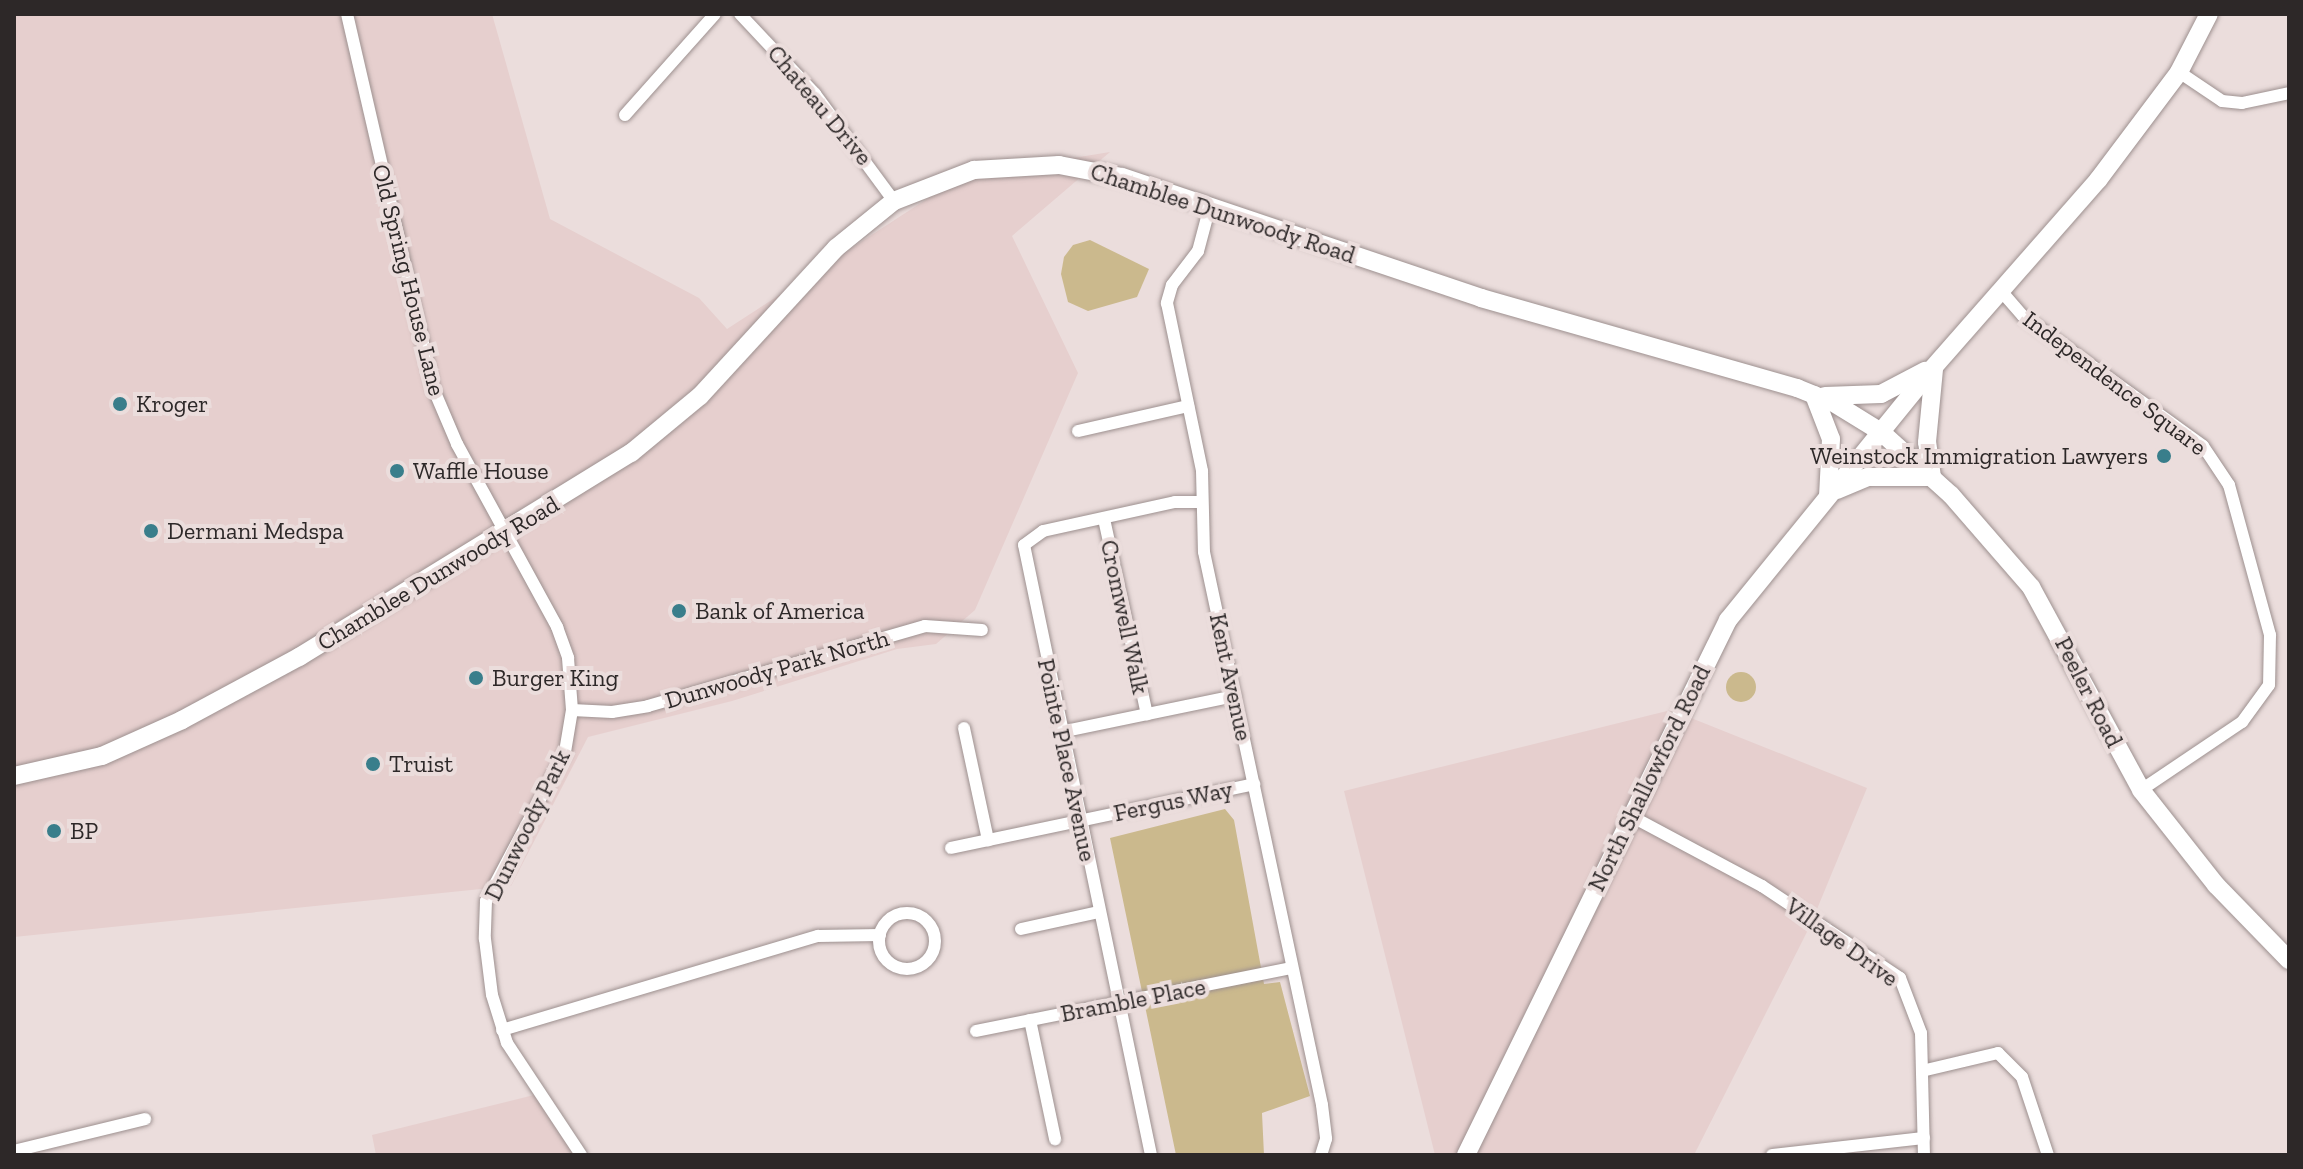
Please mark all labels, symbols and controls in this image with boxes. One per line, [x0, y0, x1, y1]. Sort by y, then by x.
street label: Chateau Drive [761, 39, 879, 171]
street label: Chamblee Dunwoody Road [1087, 156, 1359, 270]
street label: Old Spring House Lane [366, 161, 452, 399]
street label: Independence Square [2018, 305, 2212, 461]
place label: Kroger [136, 390, 208, 418]
marker: Kroger [111, 395, 129, 413]
place label: Weinstock Immigration Lawyers [1810, 442, 2148, 470]
marker: Weinstock Immigration Lawyers [2155, 447, 2173, 465]
place label: Waffle House [413, 457, 549, 485]
marker: Waffle House [388, 462, 406, 480]
street label: Chamblee Dunwoody Road [312, 489, 564, 657]
place label: Dermani Medspa [167, 517, 344, 545]
marker: Dermani Medspa [142, 522, 160, 540]
street label: Cromwell Walk [1095, 537, 1155, 697]
place label: Bank of America [695, 597, 865, 625]
marker: Bank of America [670, 602, 688, 620]
street label: Kent Avenue [1203, 610, 1259, 744]
street label: Dunwoody Park North [661, 623, 893, 715]
street label: Peeler Road [2049, 632, 2129, 752]
street label: Pointe Place Avenue [1031, 656, 1103, 864]
street label: North Shallowford Road [1582, 660, 1716, 896]
place label: Burger King [492, 664, 619, 692]
marker: Burger King [467, 669, 485, 687]
street label: Dunwoody Park [478, 745, 576, 905]
place label: Truist [389, 750, 453, 778]
marker: Truist [364, 755, 382, 773]
street label: Fergus Way [1111, 774, 1235, 828]
place label: BP [70, 817, 98, 845]
marker: BP [45, 822, 63, 840]
street label: Village Drive [1780, 891, 1904, 993]
street label: Bramble Place [1058, 972, 1208, 1028]

